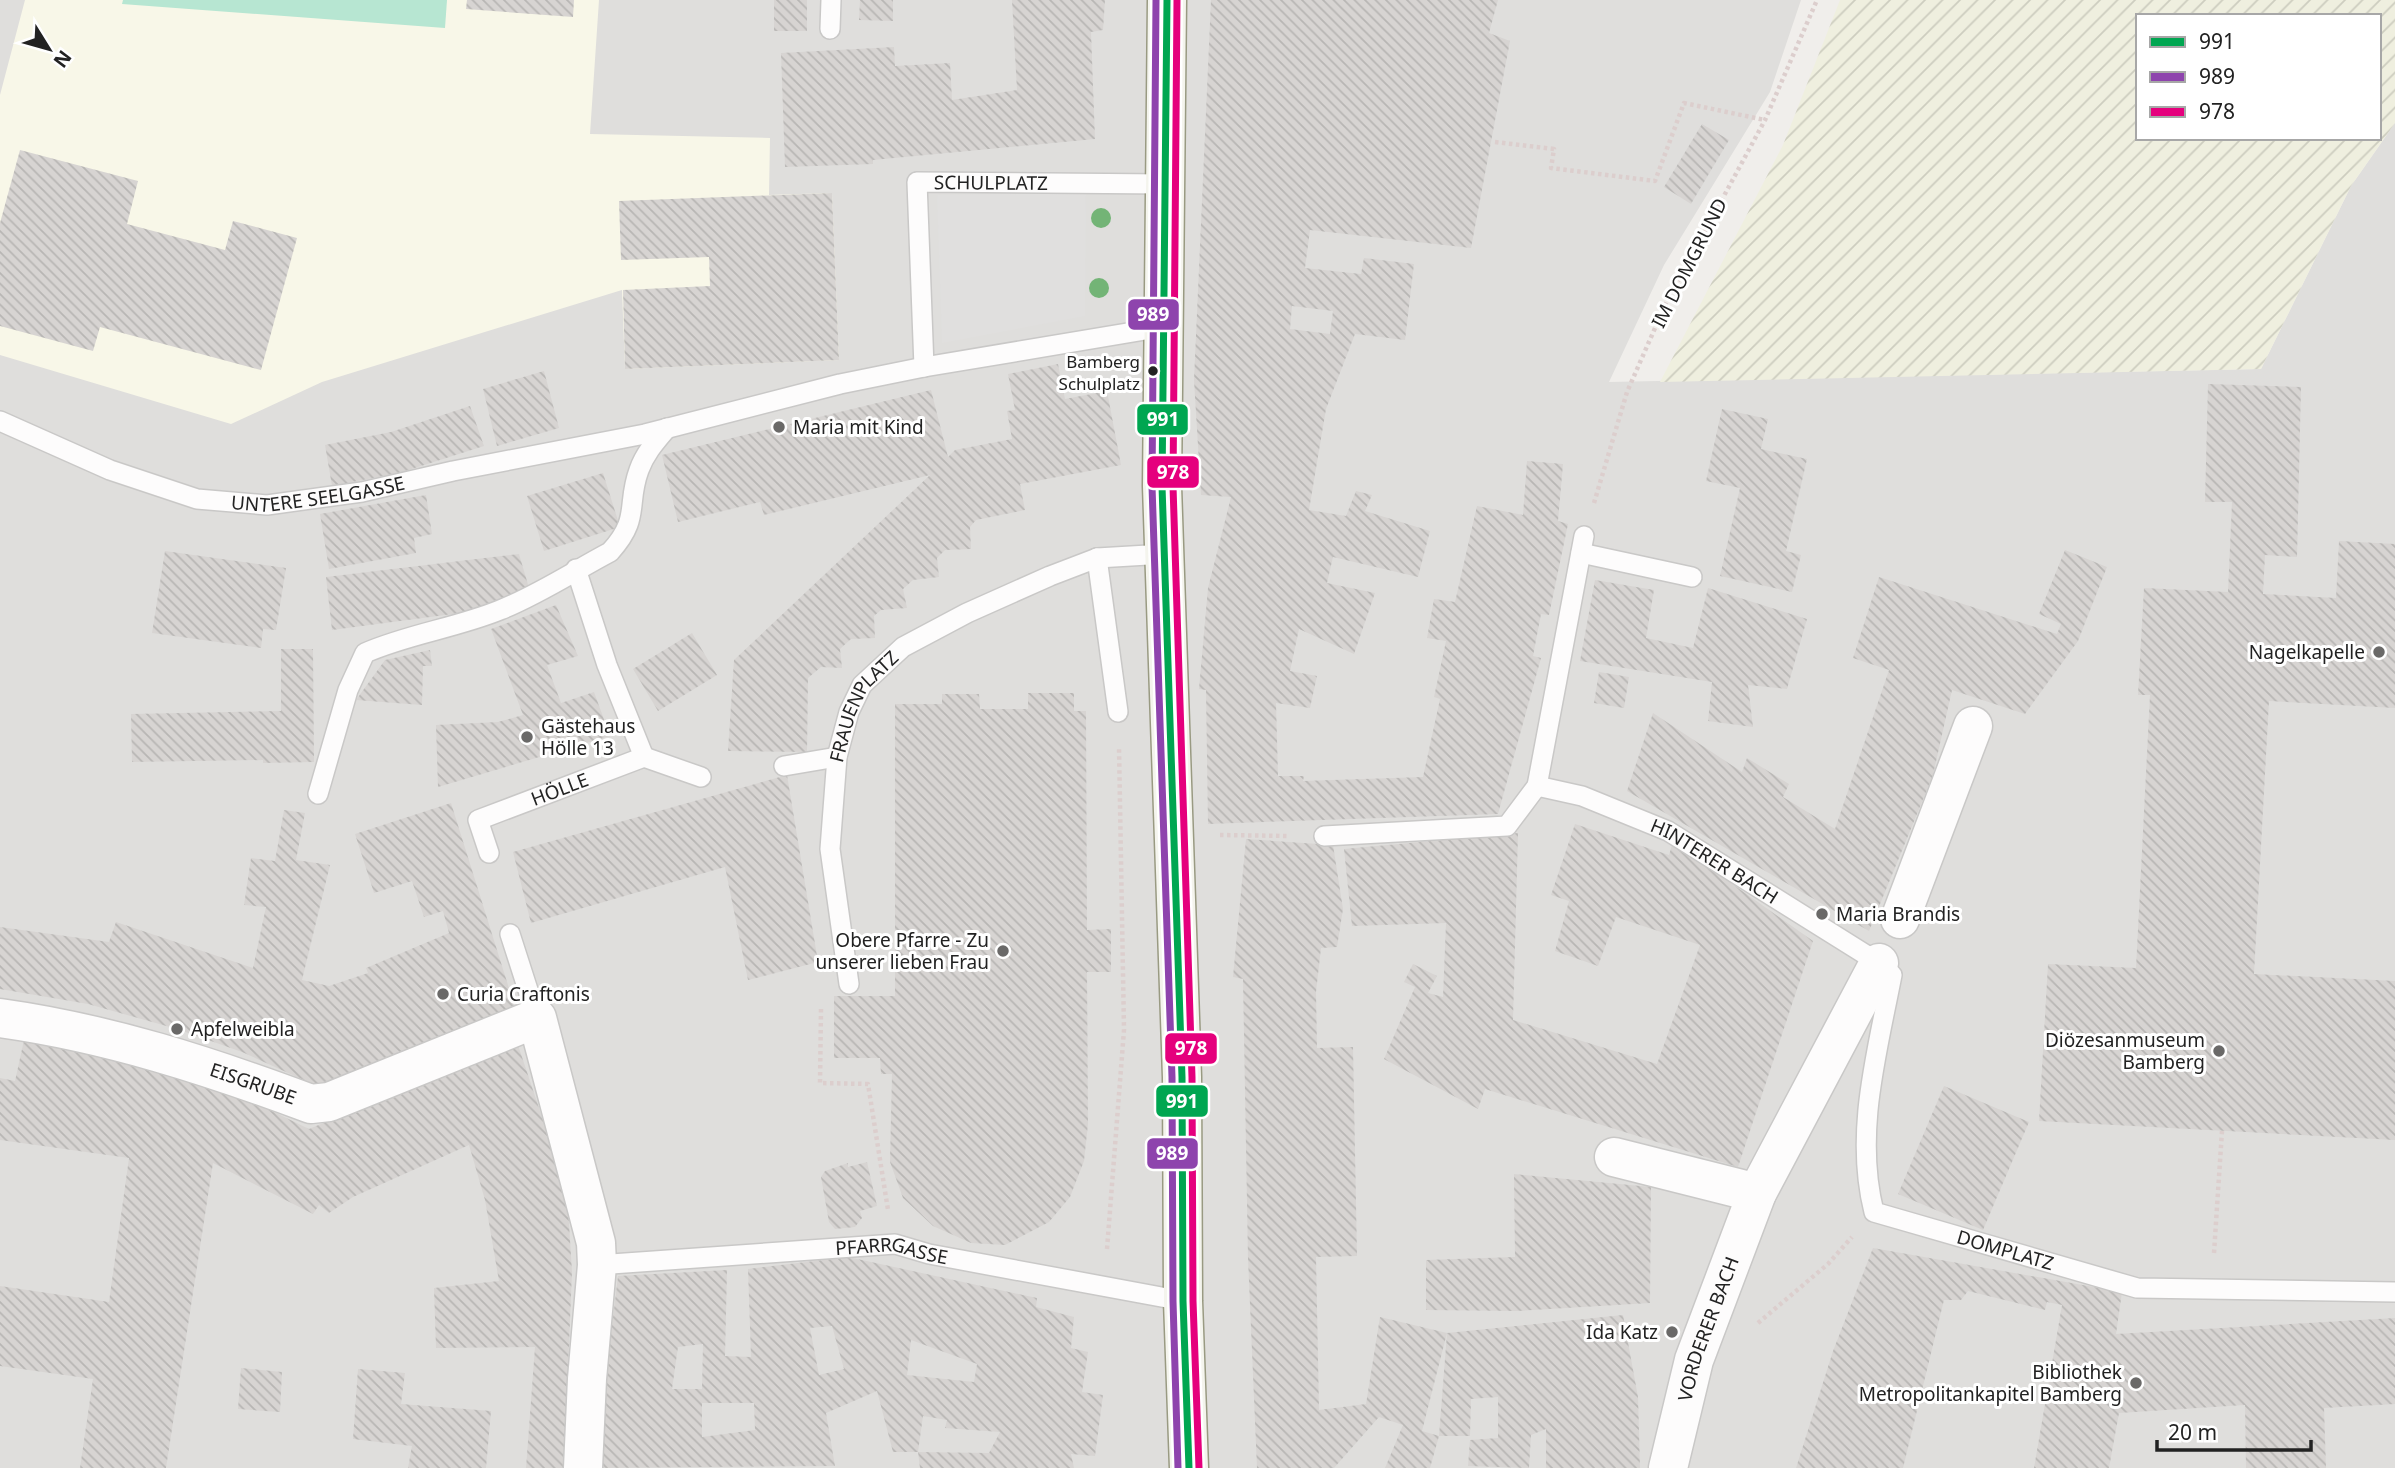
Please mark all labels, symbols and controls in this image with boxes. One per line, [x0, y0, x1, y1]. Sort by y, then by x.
north arrow [14, 14, 84, 84]
legend [2136, 14, 2381, 140]
text: 991 [2199, 27, 2235, 55]
text: N [48, 45, 78, 73]
text: 989 [2199, 62, 2235, 90]
text: 978 [2199, 97, 2235, 125]
street label: SCHULPLATZ [934, 169, 1048, 196]
street label: IM DOMGRUND [1645, 194, 1733, 332]
line badge: 989 [1127, 298, 1180, 331]
text: 989 [1137, 301, 1169, 327]
place label: Bamberg Schulplatz [1059, 350, 1140, 395]
marker: Bamberg Schulplatz [1146, 364, 1160, 378]
line badge: 991 [1136, 403, 1189, 436]
text: 991 [1147, 406, 1179, 432]
place label: Maria mit Kind [793, 414, 924, 440]
marker: Maria mit Kind [771, 419, 787, 435]
line badge: 978 [1146, 455, 1200, 489]
text: 978 [1157, 459, 1189, 485]
street label: UNTERE SEELGASSE [230, 470, 407, 518]
place label: Nagelkapelle [2249, 639, 2365, 665]
marker: Nagelkapelle [2371, 644, 2387, 660]
street label: FRAUENPLATZ [823, 645, 904, 765]
place label: Gästehaus Hölle 13 [541, 713, 635, 761]
marker: Gästehaus Hölle 13 [519, 729, 535, 745]
street label: HÖLLE [527, 766, 592, 812]
street label: HINTERER BACH [1647, 812, 1783, 910]
place label: Maria Brandis [1836, 901, 1960, 927]
marker: Maria Brandis [1814, 906, 1830, 922]
place label: Obere Pfarre - Zu unserer lieben Frau [815, 927, 989, 975]
marker: Obere Pfarre - Zu unserer lieben Frau [995, 943, 1011, 959]
place label: Curia Craftonis [457, 981, 590, 1007]
marker: Curia Craftonis [435, 986, 451, 1002]
place label: Apfelweibla [191, 1016, 295, 1042]
marker: Apfelweibla [169, 1021, 185, 1037]
place label: Diözesanmuseum Bamberg [2045, 1027, 2205, 1075]
line badge: 978 [1164, 1032, 1218, 1065]
text: 978 [1175, 1035, 1207, 1061]
marker: Diözesanmuseum Bamberg [2211, 1043, 2227, 1059]
street label: EISGRUBE [207, 1056, 300, 1111]
line badge: 991 [1155, 1084, 1209, 1118]
text: 991 [1166, 1088, 1198, 1114]
line badge: 989 [1146, 1137, 1199, 1170]
text: 989 [1156, 1140, 1188, 1166]
street label: DOMPLATZ [1954, 1224, 2057, 1276]
street label: PFARRGASSE [834, 1231, 950, 1270]
street label: VORDERER BACH [1672, 1253, 1745, 1404]
place label: Ida Katz [1586, 1319, 1658, 1345]
marker: Ida Katz [1664, 1324, 1680, 1340]
place label: Bibliothek Metropolitankapitel Bamberg [1859, 1359, 2122, 1407]
marker: Bibliothek Metropolitankapitel Bamberg [2128, 1375, 2144, 1391]
scale bar [2157, 1408, 2311, 1452]
text: 20 m [2168, 1418, 2217, 1446]

